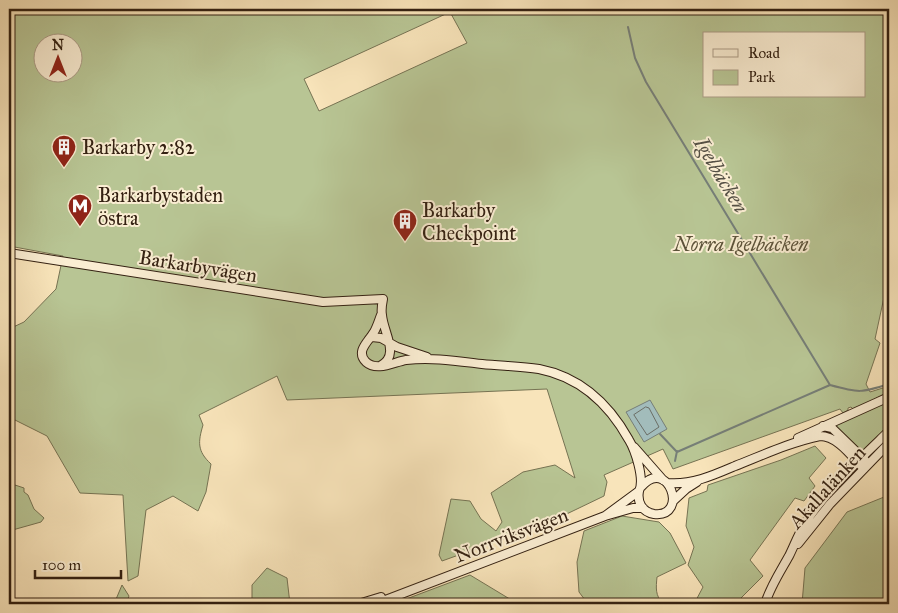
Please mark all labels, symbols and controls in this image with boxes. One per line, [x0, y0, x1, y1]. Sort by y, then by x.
north arrow [32, 32, 82, 82]
legend [703, 32, 866, 98]
text: N [52, 37, 64, 54]
text: Road [748, 44, 780, 62]
text: Park [748, 68, 775, 86]
water label: Igelbäcken [688, 131, 754, 218]
building icon: Barkarby 2:82 [51, 134, 77, 168]
place label: Barkarby 2:82 [82, 135, 195, 159]
place label: Barkarbystaden östra [98, 183, 223, 230]
metro station icon: Barkarbystaden östra [67, 193, 93, 227]
place label: Barkarby Checkpoint [422, 198, 516, 245]
building icon: Barkarby Checkpoint [392, 208, 418, 242]
park label: Norra Igelbäcken [673, 232, 809, 256]
street label: Barkarbyvägen [137, 245, 259, 288]
street label: Akallalänken [783, 440, 871, 534]
street label: Norrviksvägen [451, 502, 572, 569]
scale bar [35, 548, 121, 580]
text: 100 m [42, 556, 82, 574]

